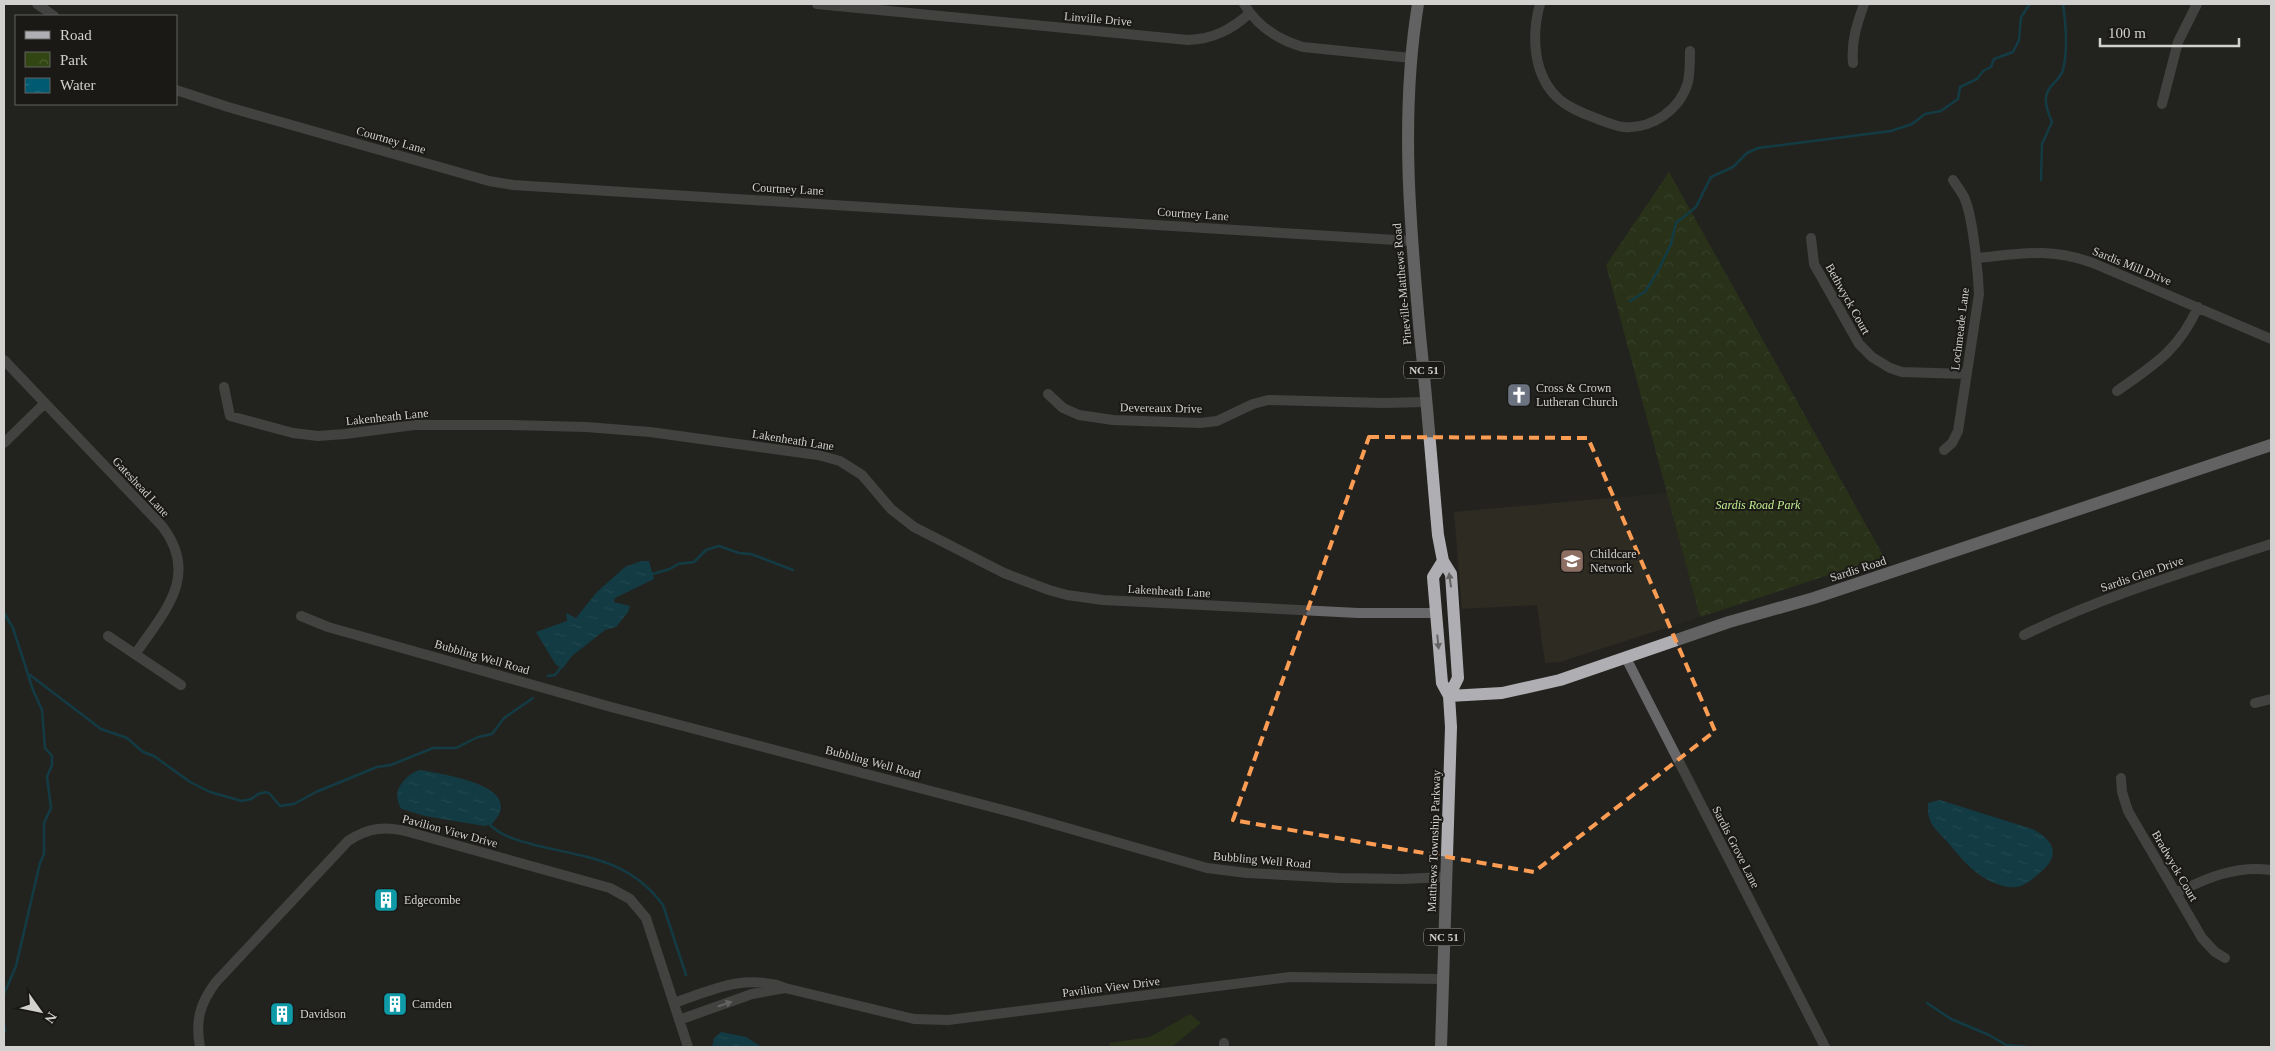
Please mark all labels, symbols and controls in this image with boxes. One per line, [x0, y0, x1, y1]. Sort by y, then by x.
street label: Linville Drive [1063, 9, 1133, 29]
legend [15, 15, 178, 105]
scale bar [2100, 15, 2239, 47]
text: 100 m [2108, 25, 2146, 41]
text: Road [60, 27, 92, 43]
text: Park [60, 52, 88, 68]
text: Water [60, 77, 95, 93]
street label: Courtney Lane [355, 123, 427, 157]
street label: Courtney Lane [752, 180, 824, 198]
street label: Courtney Lane [1157, 205, 1229, 223]
street label: Pineville-Matthews Road [1390, 222, 1414, 346]
street label: Sardis Mill Drive [2090, 244, 2174, 288]
street label: Bethwyck Court [1823, 261, 1874, 338]
street label: Lochmeade Lane [1948, 287, 1972, 371]
road number: NC 51 [1404, 362, 1444, 378]
place label: Cross & Crown Lutheran Church [1536, 381, 1618, 409]
church icon: Cross & Crown Lutheran Church [1506, 382, 1532, 408]
street label: Devereaux Drive [1120, 400, 1202, 416]
street label: Lakenheath Lane [345, 406, 429, 428]
street label: Lakenheath Lane [751, 427, 835, 453]
street label: Gateshead Lane [110, 454, 172, 520]
park label: Sardis Road Park [1716, 498, 1801, 512]
place label: Childcare Network [1590, 547, 1637, 575]
school or university icon: Childcare Network [1559, 548, 1585, 574]
street label: Sardis Road [1828, 553, 1888, 585]
street label: Sardis Glen Drive [2099, 553, 2185, 595]
one-way arrow [1446, 572, 1454, 588]
street label: Lakenheath Lane [1127, 582, 1211, 600]
one-way arrow [1434, 634, 1442, 650]
street label: Bubbling Well Road [433, 637, 531, 677]
street label: Bubbling Well Road [824, 743, 922, 781]
street label: Matthews Township Parkway [1425, 770, 1443, 912]
street label: Sardis Grove Lane [1709, 804, 1763, 890]
street label: Pavilion View Drive [401, 812, 499, 850]
street label: Bradwyck Court [2149, 828, 2201, 905]
street label: Bubbling Well Road [1212, 849, 1312, 871]
building icon: Edgecombe [373, 887, 399, 913]
place label: Edgecombe [404, 893, 461, 907]
road number: NC 51 [1424, 929, 1464, 946]
street label: Pavilion View Drive [1061, 974, 1161, 1000]
north arrow [15, 986, 65, 1036]
building icon: Camden [382, 991, 408, 1017]
place label: Camden [412, 997, 452, 1011]
one-way arrow [718, 1000, 733, 1007]
building icon: Davidson [269, 1001, 295, 1027]
place label: Davidson [300, 1007, 346, 1021]
text: N [41, 1009, 60, 1026]

